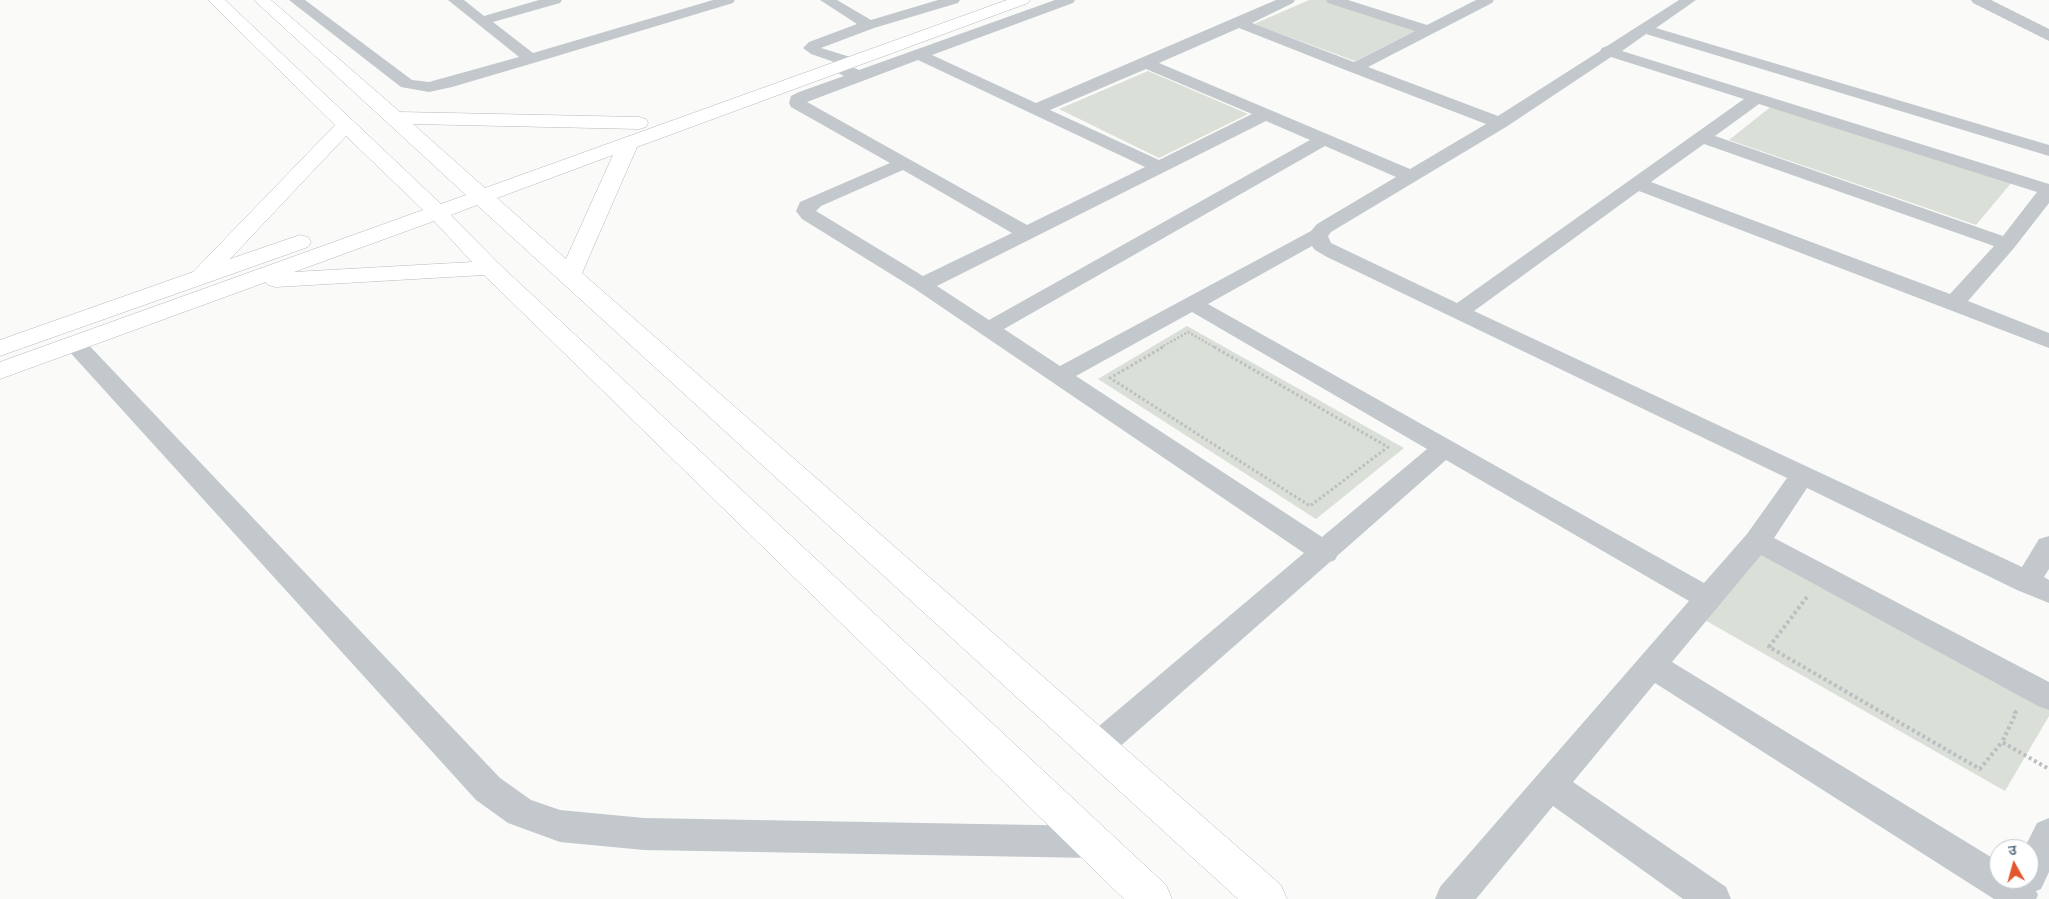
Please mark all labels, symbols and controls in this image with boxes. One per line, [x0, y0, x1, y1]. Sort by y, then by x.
north arrow [1989, 839, 2039, 889]
text: उ [2007, 842, 2017, 859]

